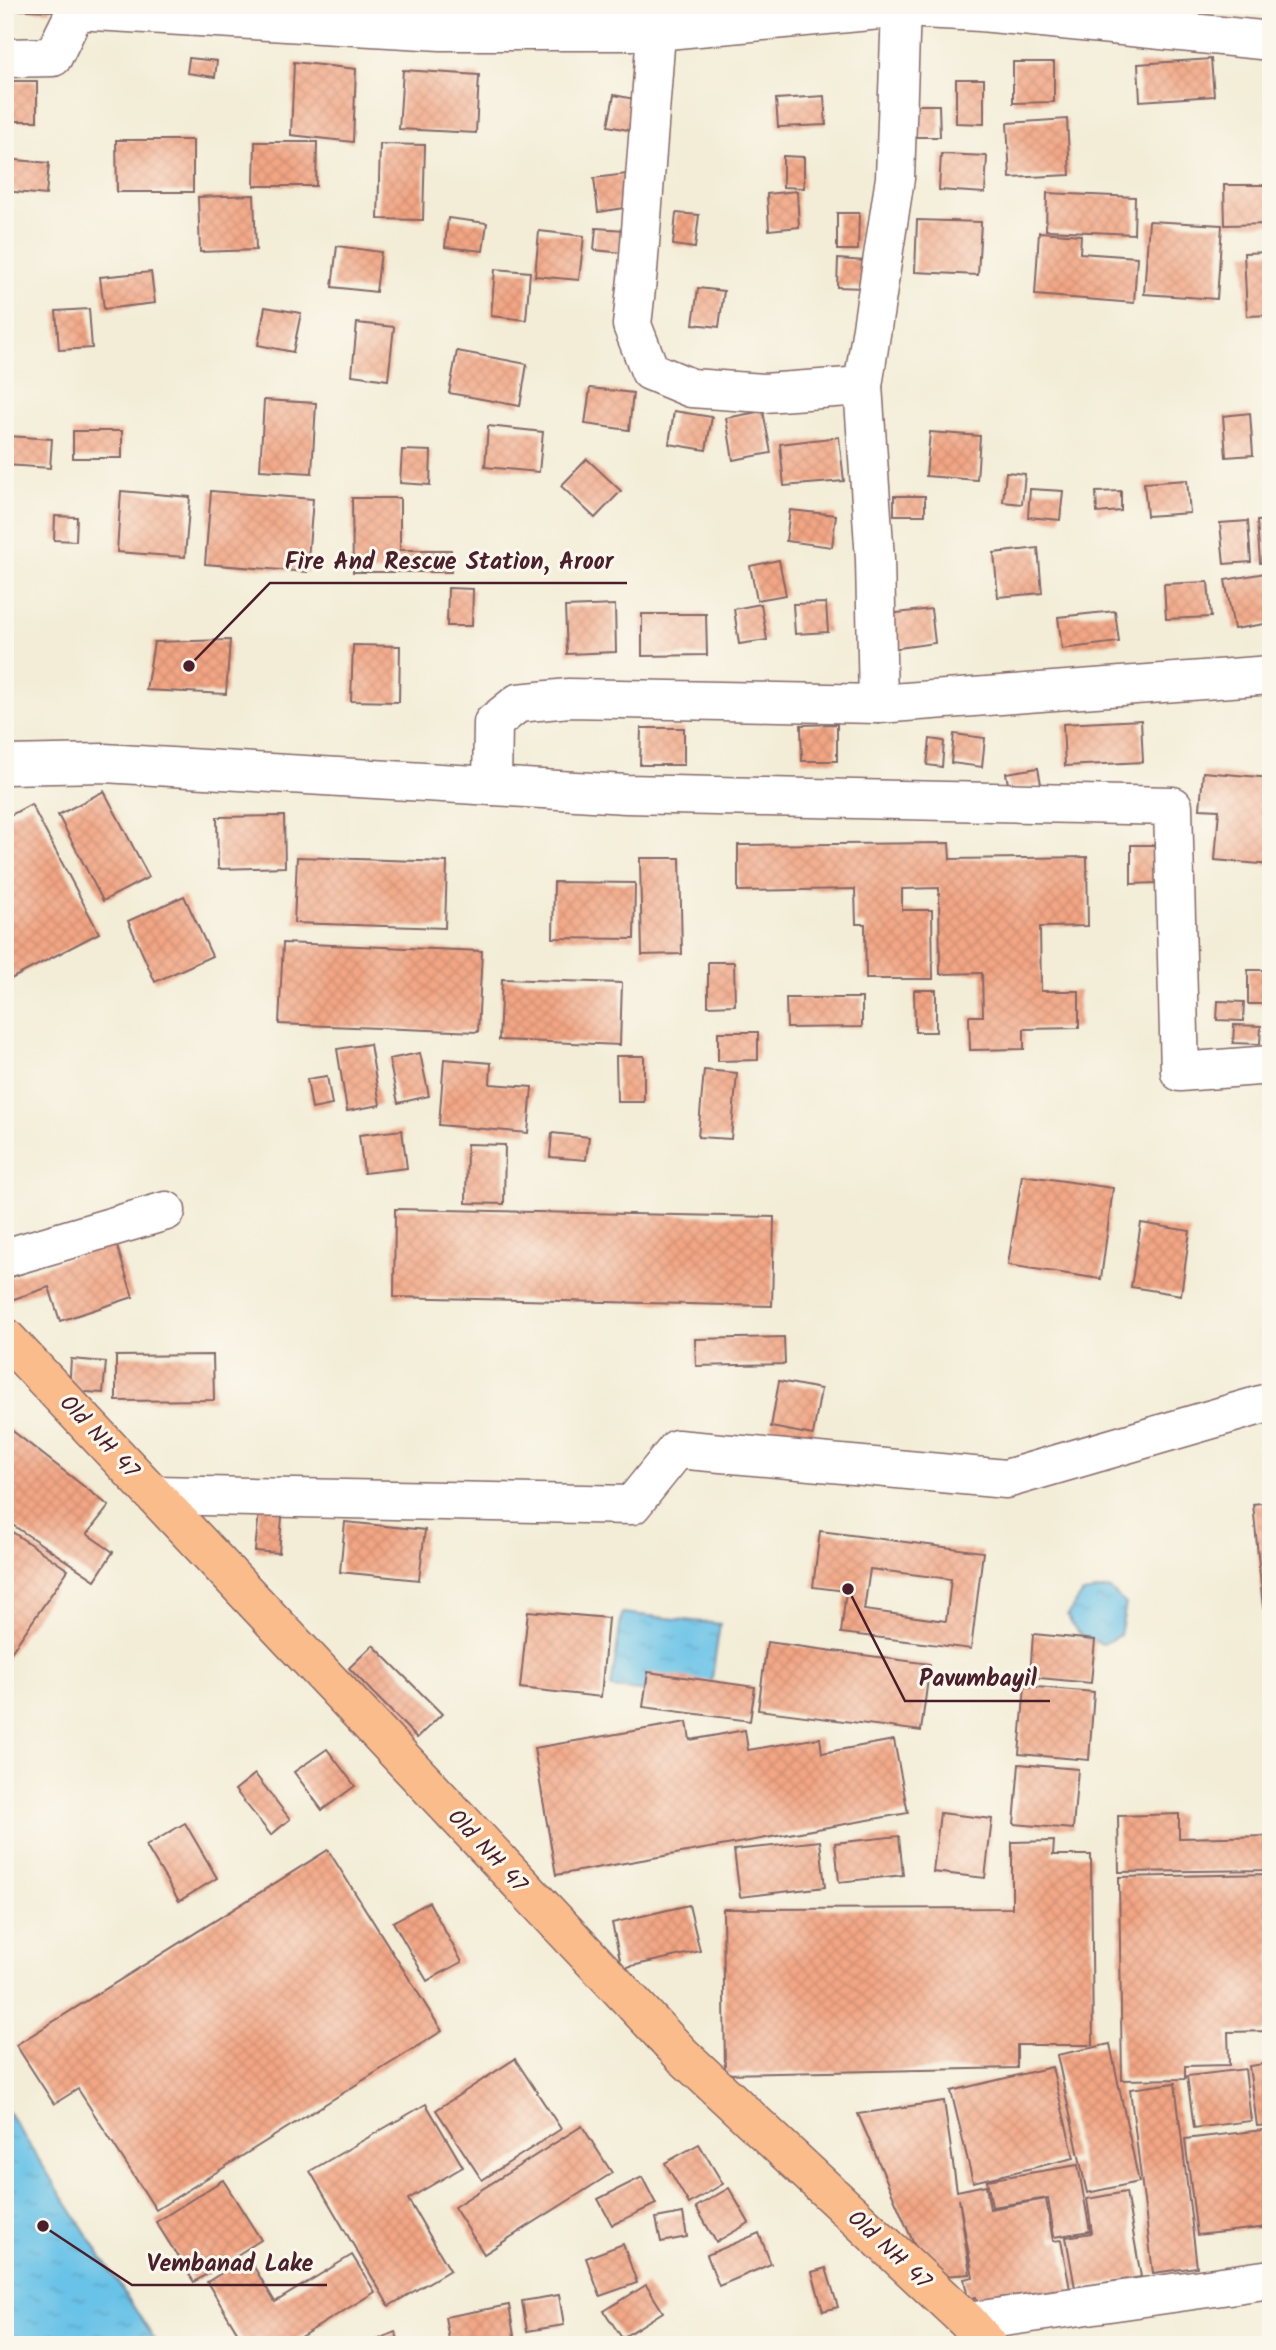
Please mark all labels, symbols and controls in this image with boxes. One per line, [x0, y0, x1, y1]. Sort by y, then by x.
callout: Fire And Rescue Station, Aroor [270, 538, 627, 583]
text: Fire And Rescue Station, Aroor [285, 543, 615, 582]
street label: Old NH 47 [50, 1387, 148, 1489]
callout: Pavumbayil [905, 1656, 1050, 1701]
text: Pavumbayil [919, 1660, 1038, 1699]
street label: Old NH 47 [438, 1801, 536, 1903]
street label: Old NH 47 [838, 2202, 940, 2300]
callout: Vembanad Lake [132, 2240, 327, 2285]
text: Vembanad Lake [147, 2245, 314, 2284]

